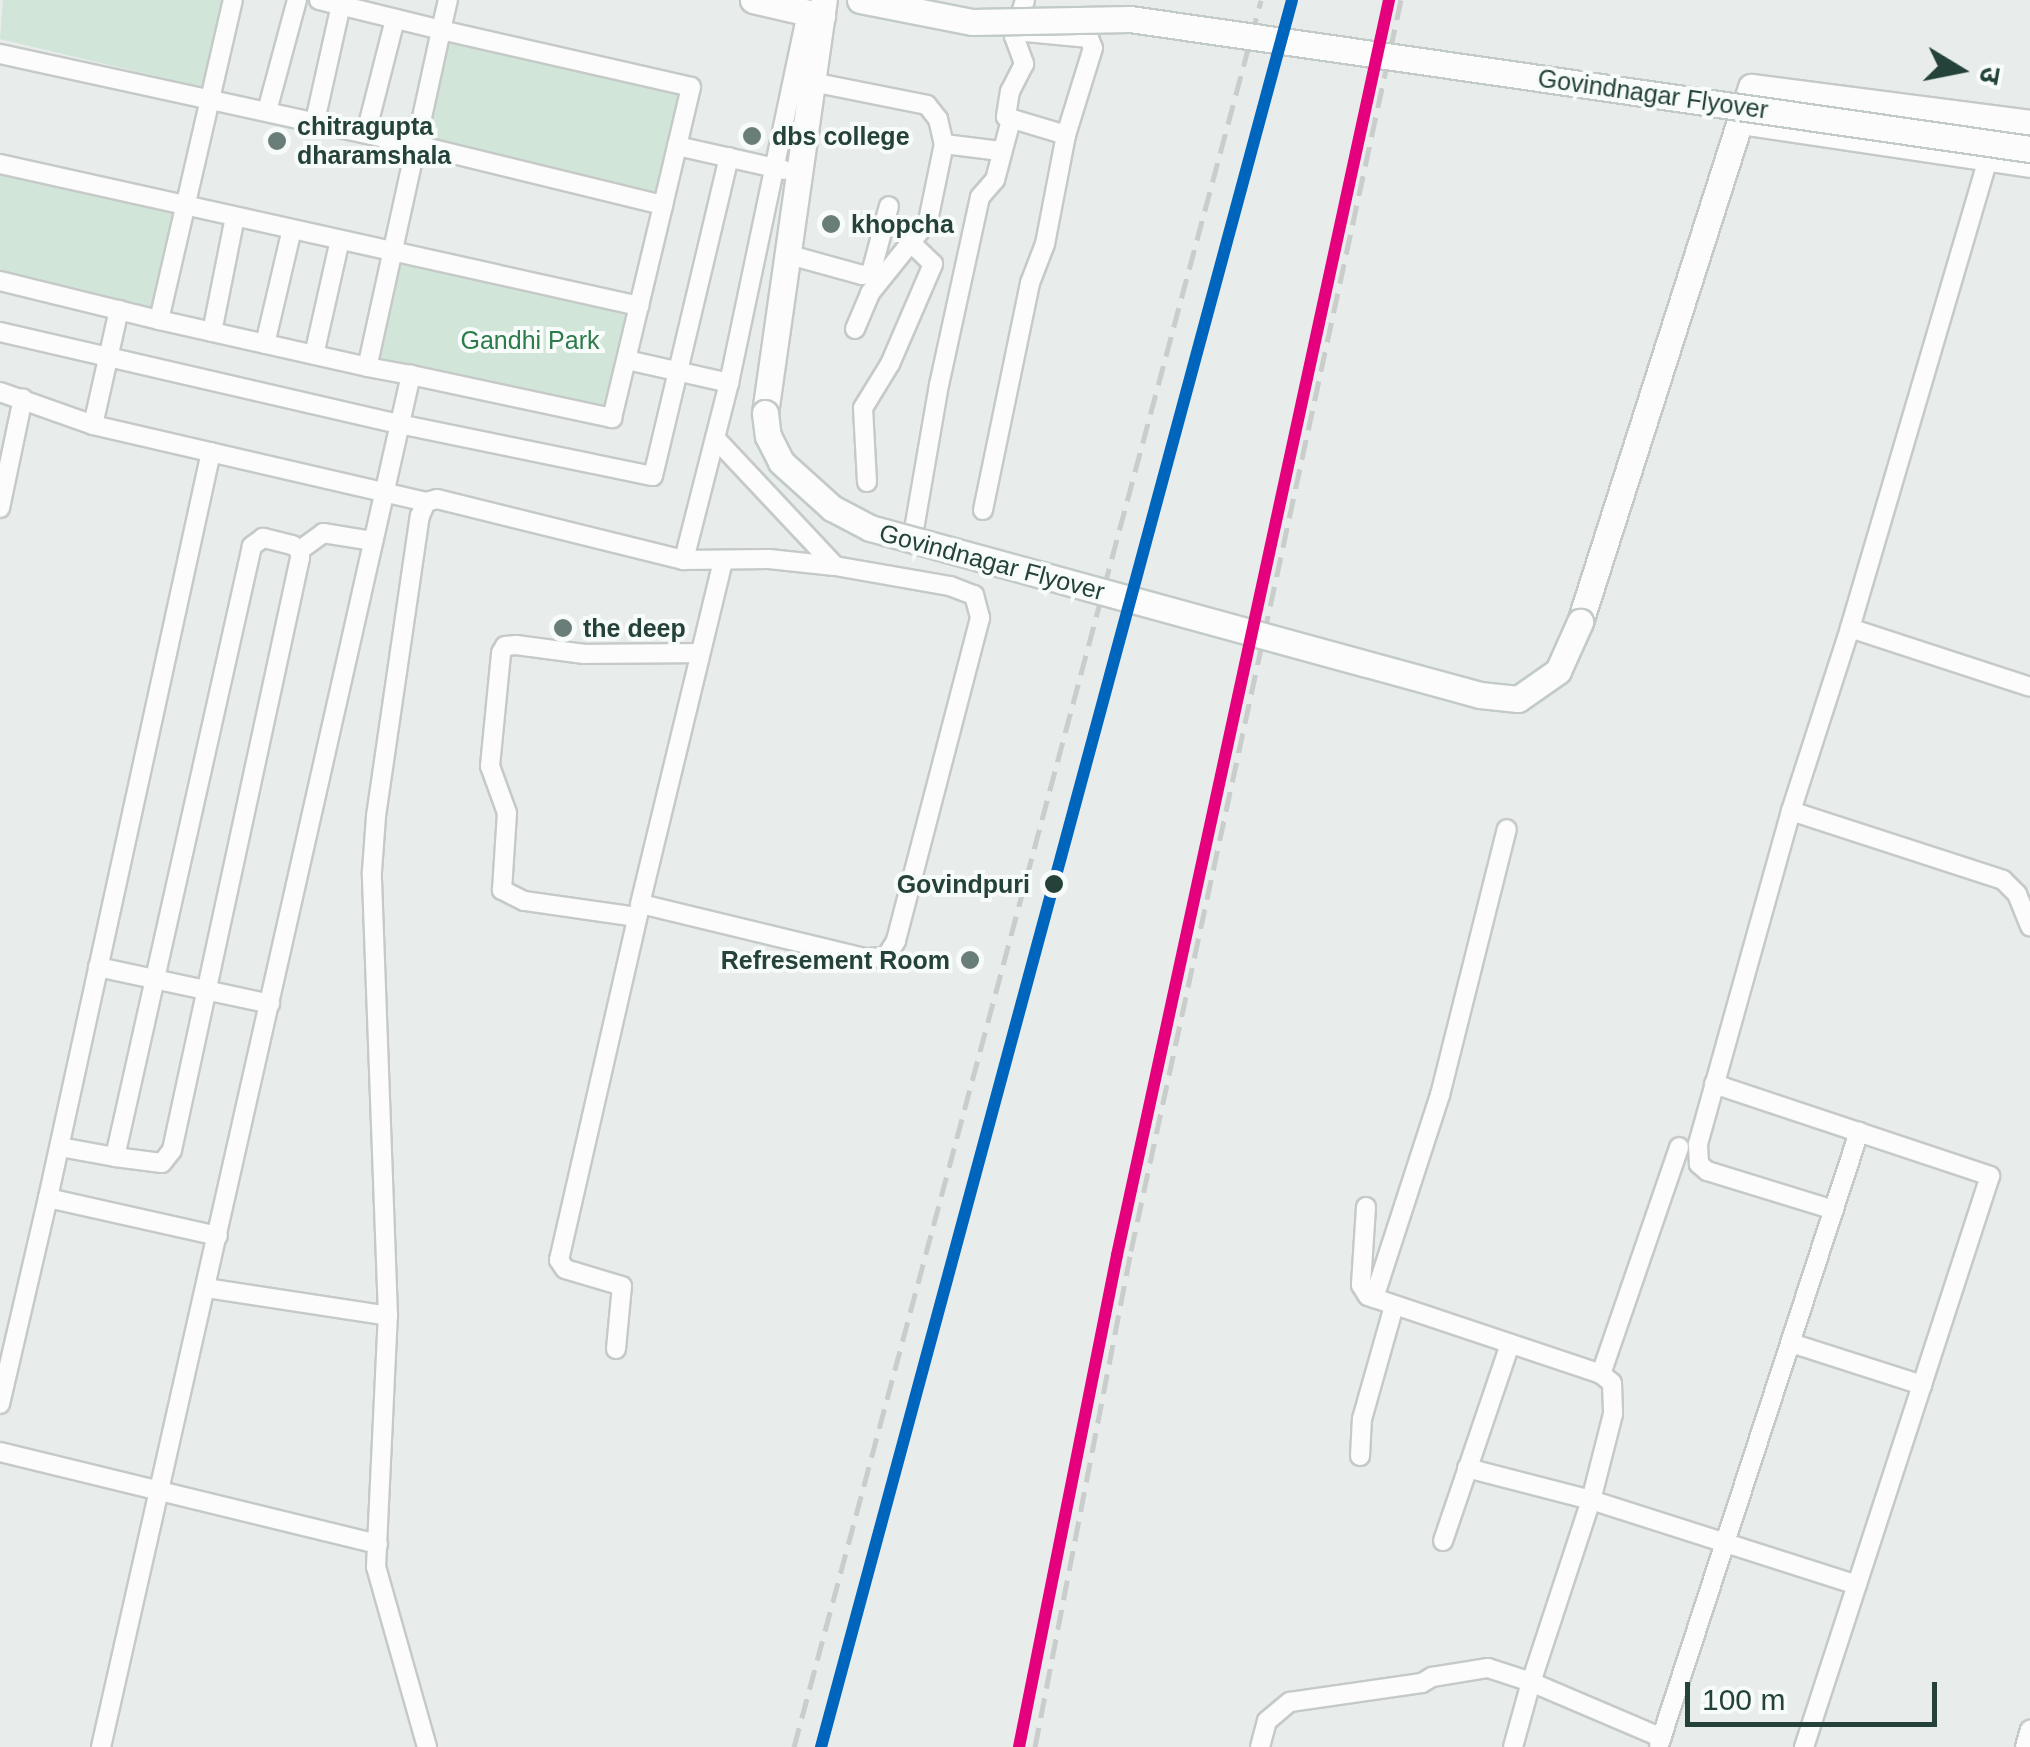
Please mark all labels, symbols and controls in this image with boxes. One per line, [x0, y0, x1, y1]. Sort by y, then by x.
north arrow [1910, 20, 2010, 120]
street label: Govindnagar Flyover [1536, 63, 1770, 125]
text: उ [1973, 65, 2007, 86]
place label: chitragupta dharamshala [297, 112, 451, 171]
place label: dbs college [772, 121, 910, 151]
marker: dbs college [741, 125, 763, 147]
marker: chitragupta dharamshala [266, 130, 288, 152]
place label: khopcha [851, 209, 954, 239]
marker: khopcha [820, 213, 842, 235]
park label: Gandhi Park [461, 325, 599, 355]
street label: Govindnagar Flyover [876, 517, 1108, 607]
place label: the deep [583, 613, 686, 643]
marker: the deep [552, 617, 574, 639]
place label: Govindpuri [897, 869, 1030, 899]
marker: Govindpuri [1039, 869, 1069, 899]
place label: Refresement Room [721, 945, 950, 975]
marker: Refresement Room [959, 949, 981, 971]
scale bar [1690, 1662, 1942, 1724]
text: 100 m [1702, 1683, 1785, 1716]

